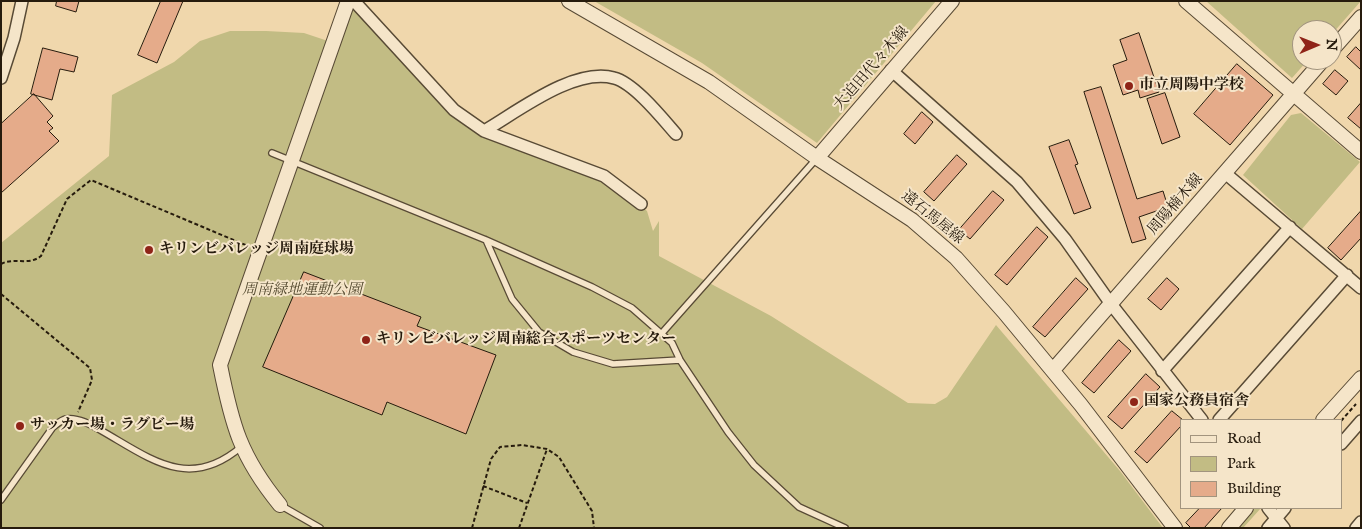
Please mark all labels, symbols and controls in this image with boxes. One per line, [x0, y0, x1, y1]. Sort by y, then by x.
north arrow [1292, 20, 1342, 70]
street label: 大迫田代々木線 [831, 23, 913, 115]
text: N [1322, 39, 1340, 51]
place label: 市立周陽中学校 [1139, 77, 1244, 95]
marker: 市立周陽中学校 [1123, 80, 1135, 92]
street label: 周陽楠木線 [1145, 171, 1207, 239]
street label: 遠石馬屋線 [897, 187, 967, 249]
place label: キリンビバレッジ周南庭球場 [159, 241, 354, 259]
marker: キリンビバレッジ周南庭球場 [143, 244, 155, 256]
park label: 周南緑地運動公園 [242, 282, 362, 300]
place label: キリンビバレッジ周南総合スポーツセンター [376, 331, 676, 349]
marker: キリンビバレッジ周南総合スポーツセンター [360, 334, 372, 346]
place label: 国家公務員宿舎 [1144, 393, 1249, 411]
marker: 国家公務員宿舎 [1128, 396, 1140, 408]
place label: サッカー場・ラグビー場 [30, 417, 194, 435]
legend [1180, 419, 1342, 509]
marker: サッカー場・ラグビー場 [14, 420, 26, 432]
text: Road [1227, 429, 1261, 448]
text: Park [1227, 454, 1256, 473]
text: Building [1227, 479, 1281, 498]

